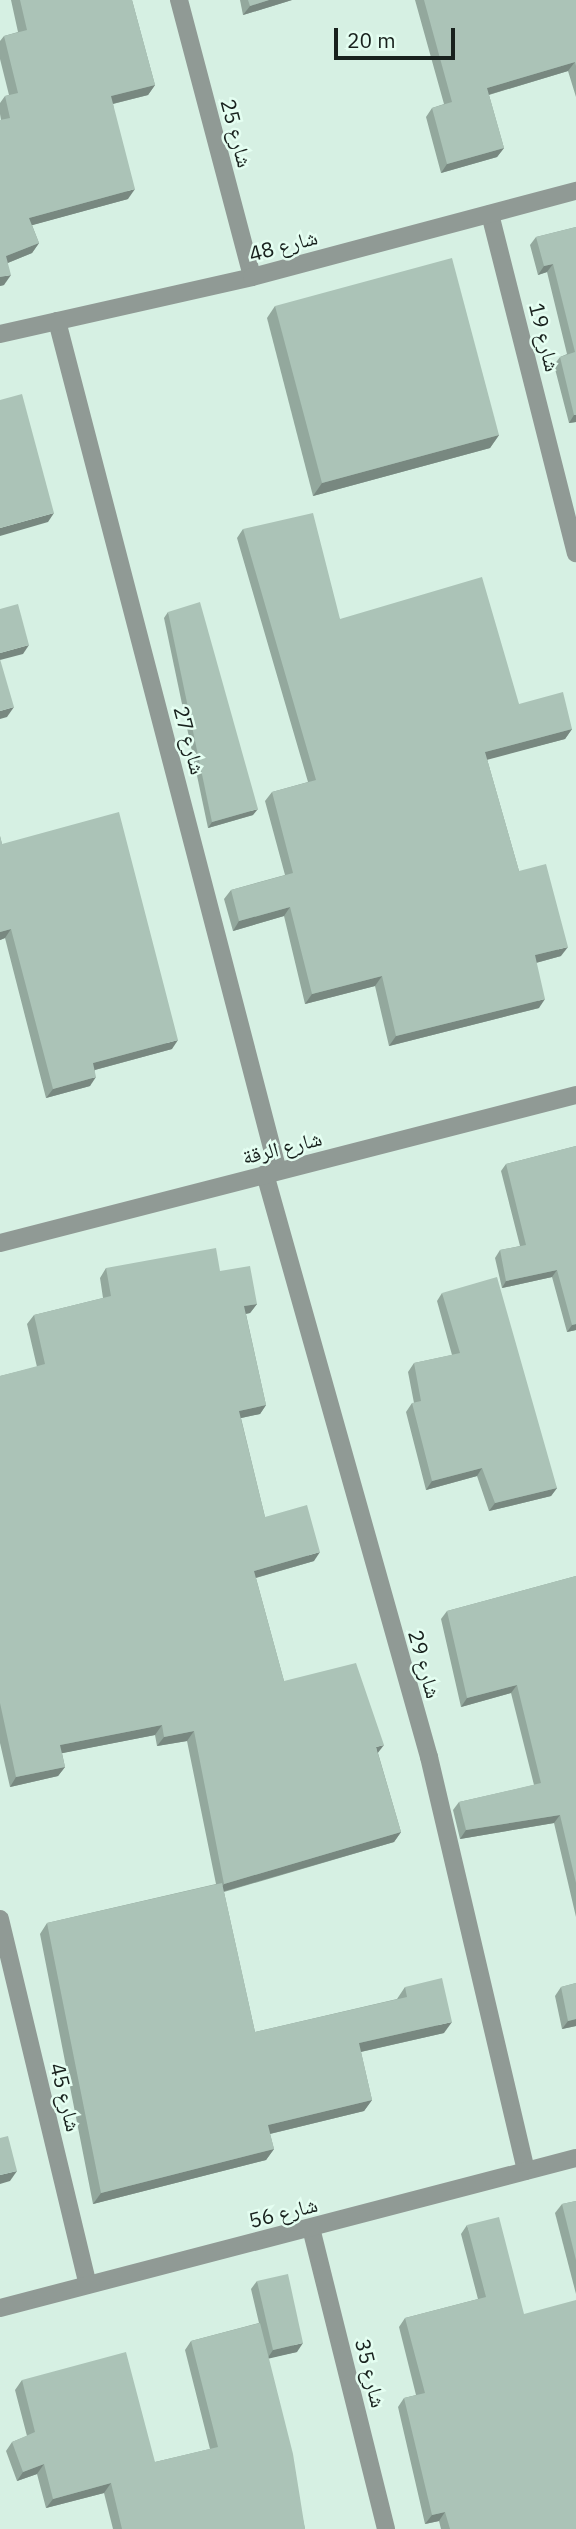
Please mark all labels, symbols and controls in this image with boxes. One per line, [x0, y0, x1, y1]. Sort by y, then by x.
scale bar [338, 14, 459, 58]
text: 20 m [347, 26, 396, 54]
street label: شارع 25 [216, 96, 258, 170]
street label: شارع 48 [246, 224, 320, 266]
street label: شارع 19 [524, 300, 566, 374]
street label: شارع 27 [169, 703, 211, 777]
street label: شارع الرقة [240, 1125, 324, 1169]
street label: شارع 29 [403, 1627, 447, 1701]
street label: شارع 45 [45, 2060, 87, 2134]
street label: شارع 56 [246, 2191, 320, 2233]
street label: شارع 35 [350, 2336, 392, 2410]

